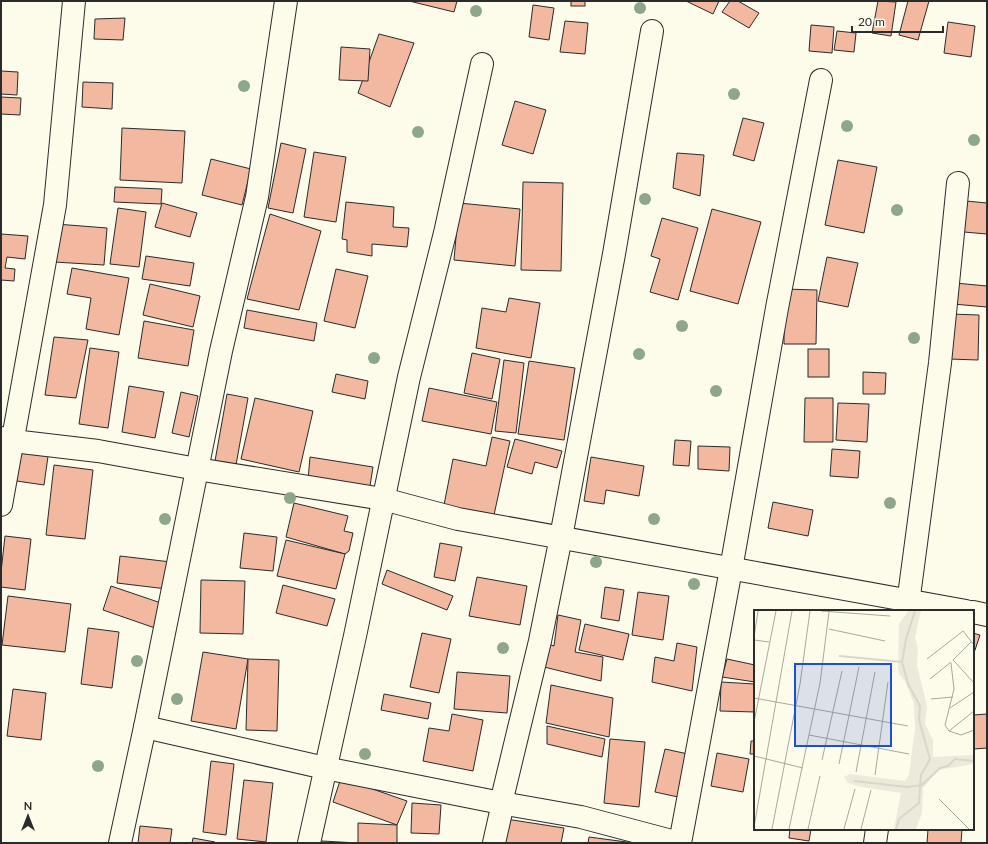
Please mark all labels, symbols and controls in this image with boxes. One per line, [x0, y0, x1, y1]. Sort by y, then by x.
scale bar [852, 8, 943, 34]
text: 20 m [858, 14, 885, 29]
inset map [754, 610, 974, 830]
north arrow [8, 796, 48, 836]
text: N [24, 799, 32, 812]

